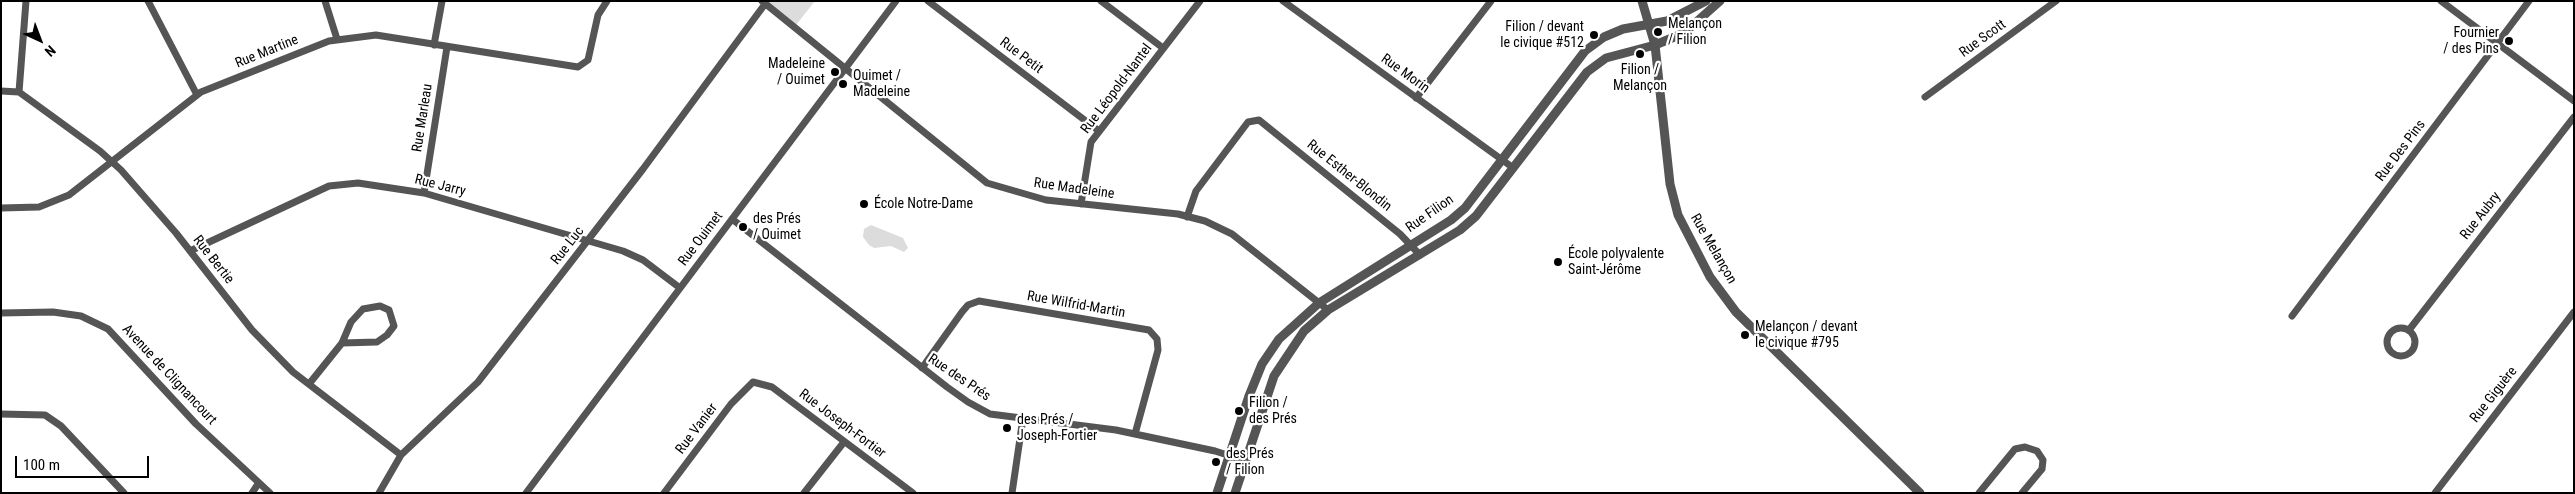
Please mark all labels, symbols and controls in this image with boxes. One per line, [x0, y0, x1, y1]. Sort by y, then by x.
north arrow [15, 15, 65, 65]
place label: Melançon / Filion [1668, 16, 1722, 48]
street label: Rue Scott [1957, 17, 2009, 61]
place label: Filion / devant le civique #512 [1500, 19, 1584, 52]
place label: Fournier / des Pins [2443, 25, 2499, 58]
marker: Melançon / Filion [1652, 26, 1664, 38]
marker: Filion / devant le civique #512 [1588, 29, 1600, 41]
street label: Rue Martine [233, 32, 301, 72]
street label: Rue Petit [996, 34, 1046, 78]
marker: Fournier / des Pins [2503, 35, 2515, 47]
street label: Rue Léopold-Nantel [1078, 41, 1156, 137]
text: N [42, 42, 59, 60]
marker: Filion / Melançon [1634, 48, 1646, 60]
street label: Rue Morin [1377, 51, 1433, 97]
place label: Madeleine / Ouimet [768, 56, 825, 88]
place label: Filion / Melançon [1613, 62, 1667, 94]
marker: Madeleine / Ouimet [829, 66, 841, 78]
place label: Ouimet / Madeleine [853, 68, 910, 100]
marker: Ouimet / Madeleine [837, 78, 849, 90]
street label: Rue Marleau [409, 83, 437, 153]
street label: Rue Des Pins [2373, 117, 2429, 185]
street label: Rue Esther-Blondin [1303, 137, 1395, 215]
street label: Rue Jarry [413, 172, 467, 200]
street label: Rue Madeleine [1033, 175, 1115, 203]
street label: Rue Aubry [2457, 189, 2505, 243]
street label: Rue Filion [1403, 192, 1457, 236]
place label: École Notre-Dame [874, 196, 973, 212]
marker: École Notre-Dame [858, 198, 870, 210]
street label: Rue Ouimet [675, 209, 727, 269]
place label: des Prés / Ouimet [753, 211, 801, 243]
street label: Rue Melançon [1686, 211, 1740, 287]
marker: des Prés / Ouimet [737, 221, 749, 233]
street label: Rue Luc [548, 224, 588, 268]
street label: Rue Bertie [189, 232, 237, 288]
place label: École polyvalente Saint-Jérôme [1568, 246, 1664, 278]
marker: École polyvalente Saint-Jérôme [1552, 256, 1564, 268]
street label: Rue Wilfrid-Martin [1026, 288, 1126, 322]
place label: Melançon / devant le civique #795 [1755, 319, 1858, 352]
street label: Avenue de Clignancourt [118, 321, 220, 429]
marker: Melançon / devant le civique #795 [1739, 329, 1751, 341]
street label: Rue des Prés [924, 351, 994, 405]
street label: Rue Giguère [2467, 364, 2521, 426]
street label: Rue Joseph-Fortier [795, 386, 889, 462]
place label: Filion / des Prés [1249, 395, 1297, 428]
street label: Rue Vanier [673, 400, 721, 458]
marker: Filion / des Prés [1233, 405, 1245, 417]
place label: des Prés / Joseph-Fortier [1017, 412, 1097, 444]
marker: des Prés / Joseph-Fortier [1001, 422, 1013, 434]
scale bar [18, 446, 151, 478]
place label: des Prés / Filion [1226, 446, 1274, 478]
text: 100 m [23, 456, 60, 474]
marker: des Prés / Filion [1210, 456, 1222, 468]

